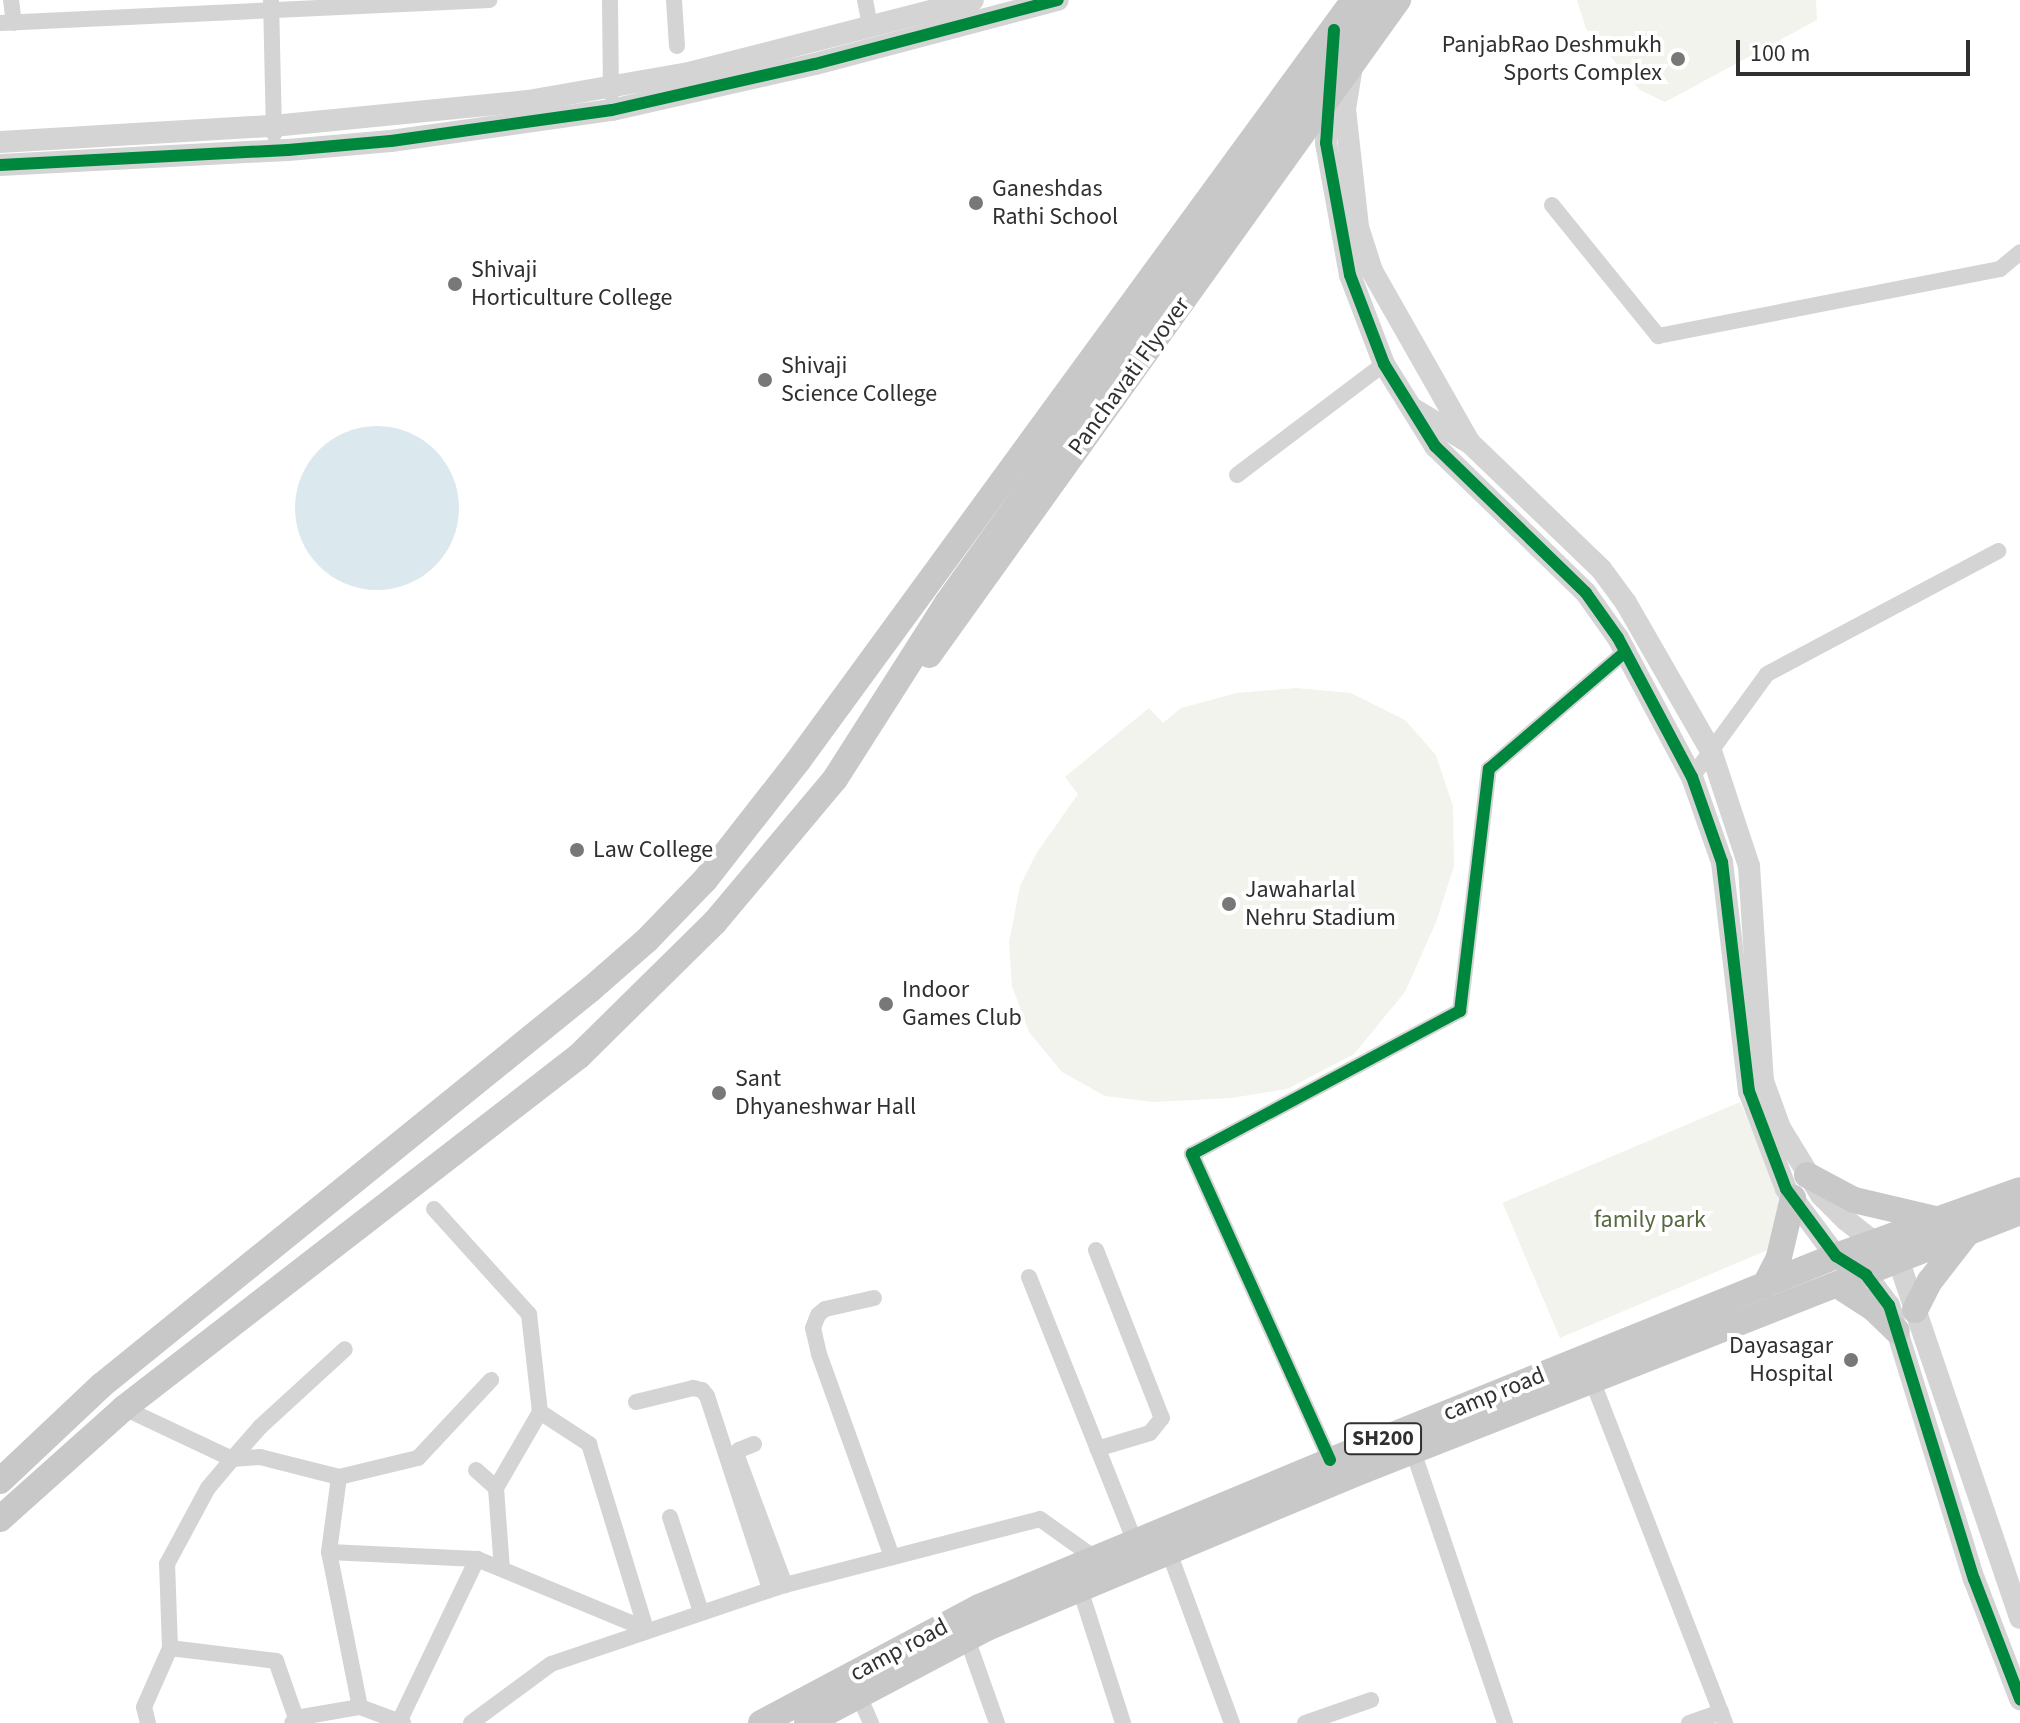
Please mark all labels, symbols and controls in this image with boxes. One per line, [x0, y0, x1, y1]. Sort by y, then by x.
scale bar [1740, 24, 1974, 74]
place label: PanjabRao Deshmukh Sports Complex [1442, 31, 1662, 87]
text: 100 m [1750, 36, 1810, 71]
marker: PanjabRao Deshmukh Sports Complex [1669, 50, 1687, 68]
place label: Ganeshdas Rathi School [992, 175, 1118, 231]
marker: Ganeshdas Rathi School [967, 194, 985, 212]
place label: Shivaji Horticulture College [471, 256, 672, 312]
marker: Shivaji Horticulture College [446, 275, 464, 293]
street label: Panchavati Flyover [1062, 291, 1196, 461]
place label: Shivaji Science College [781, 352, 937, 408]
marker: Shivaji Science College [756, 371, 774, 389]
place label: Law College [593, 836, 713, 864]
marker: Law College [568, 841, 586, 859]
place label: Jawaharlal Nehru Stadium [1245, 876, 1396, 932]
marker: Jawaharlal Nehru Stadium [1220, 895, 1238, 913]
place label: Indoor Games Club [902, 976, 1022, 1032]
marker: Indoor Games Club [877, 995, 895, 1013]
place label: Sant Dhyaneshwar Hall [735, 1065, 916, 1121]
marker: Sant Dhyaneshwar Hall [710, 1084, 728, 1102]
park label: family park [1594, 1206, 1706, 1234]
place label: Dayasagar Hospital [1729, 1332, 1833, 1388]
marker: Dayasagar Hospital [1840, 1349, 1862, 1371]
street label: camp road [1439, 1361, 1549, 1427]
road number: SH200 [1343, 1421, 1423, 1457]
street label: camp road [845, 1612, 953, 1688]

